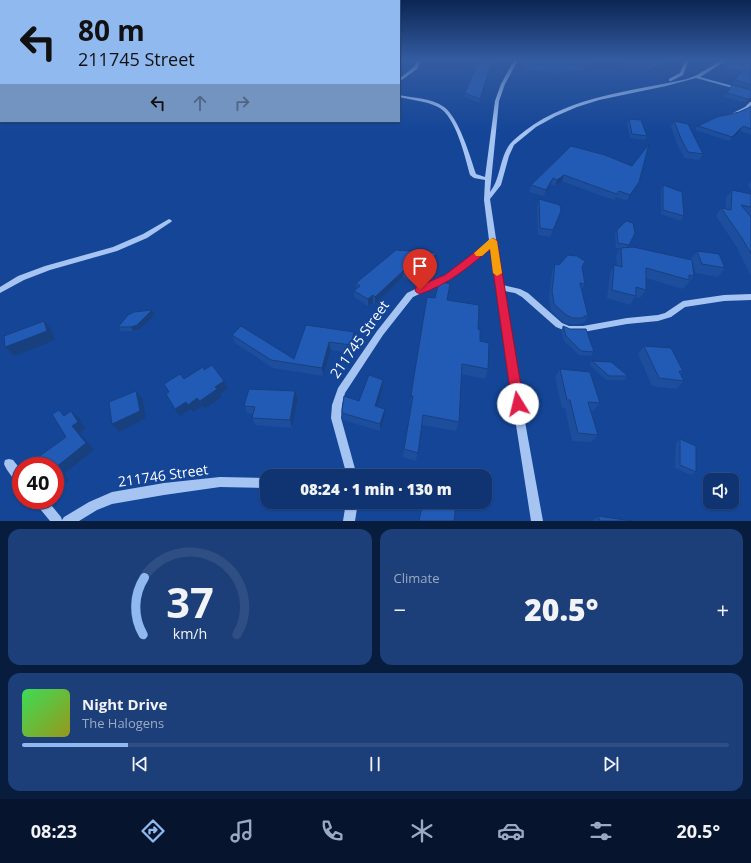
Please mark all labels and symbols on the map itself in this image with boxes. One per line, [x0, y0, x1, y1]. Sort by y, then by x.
pin [403, 249, 437, 290]
street label: 211745 Street [325, 296, 393, 382]
position arrow [497, 383, 539, 425]
speed limit sign: 40 [12, 457, 64, 509]
street label: 211746 Street [117, 459, 209, 491]

